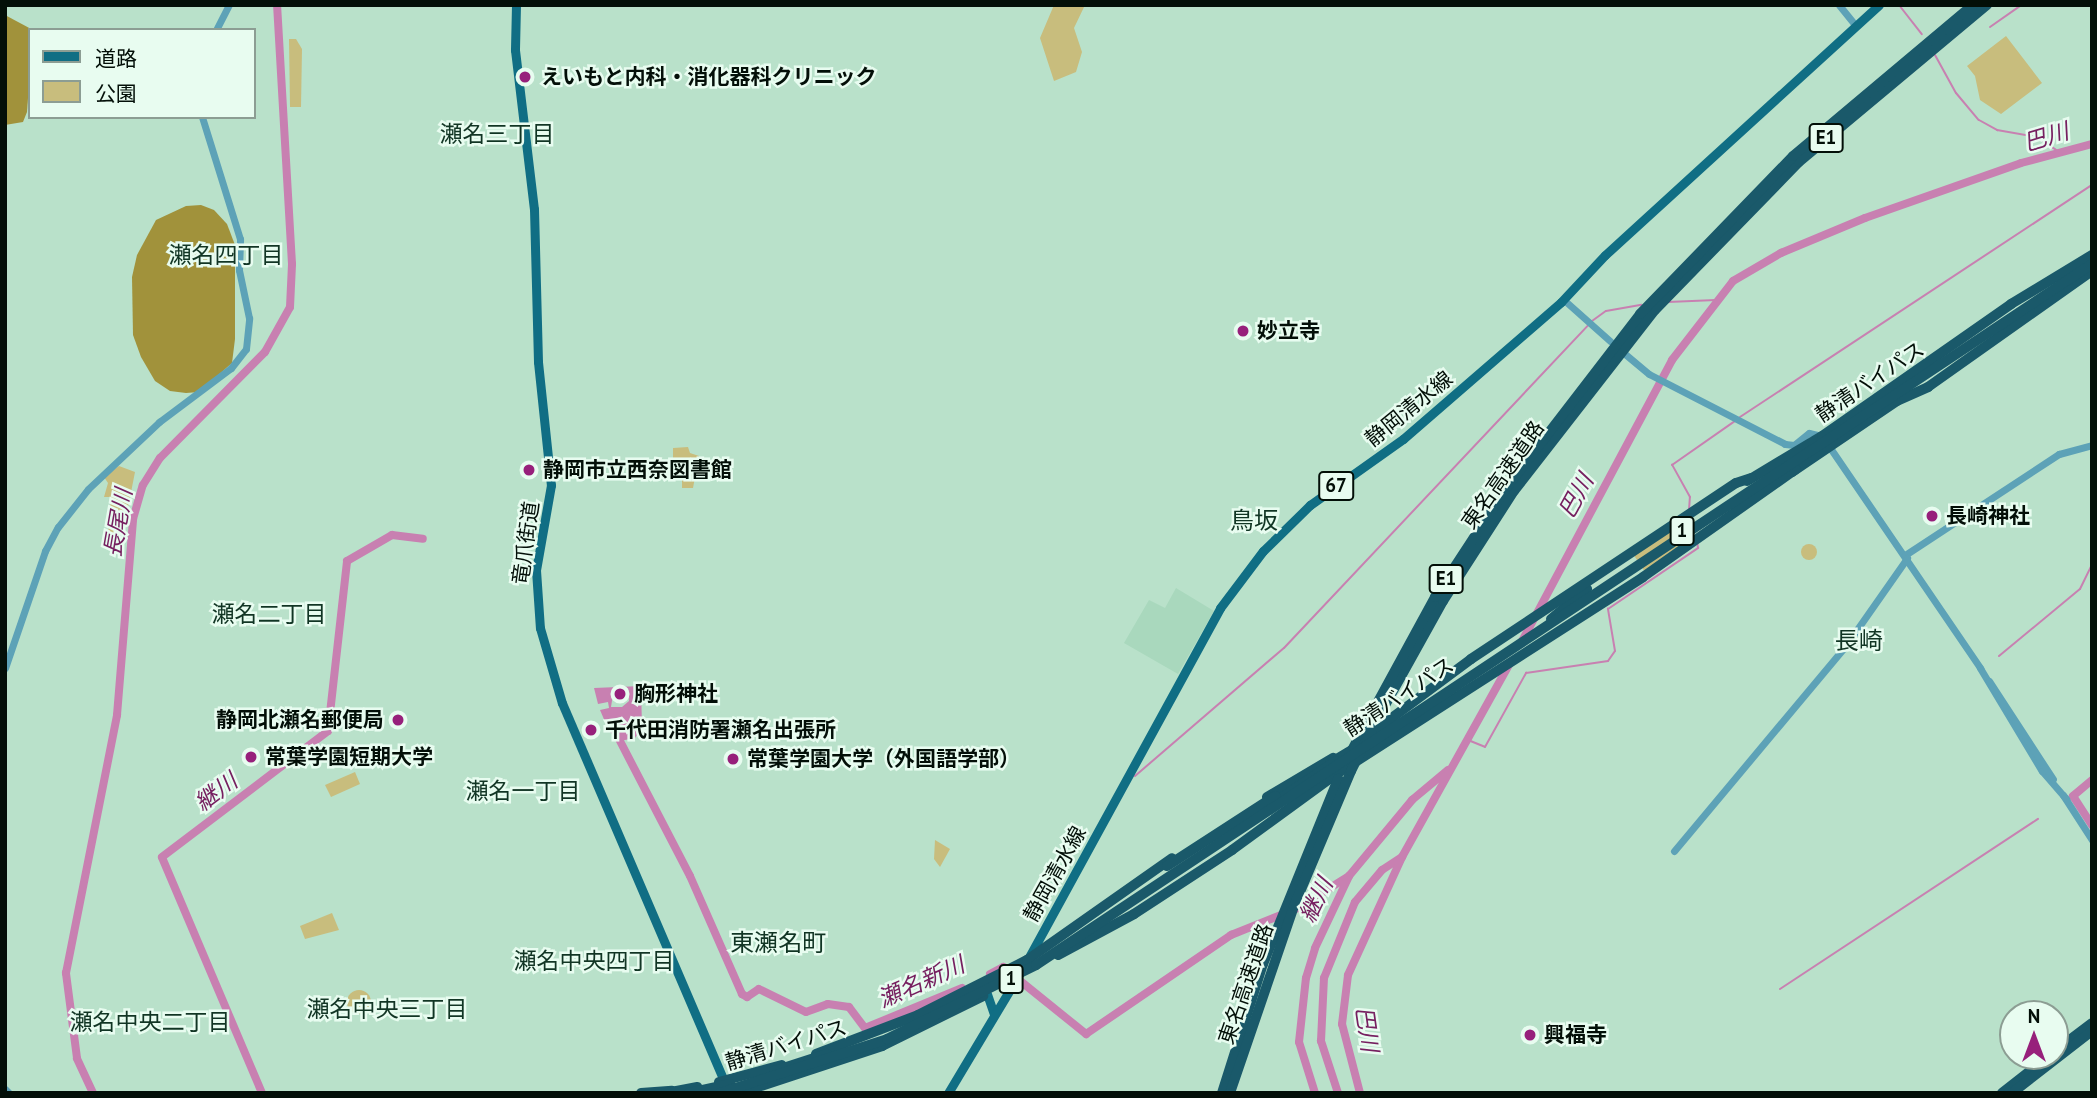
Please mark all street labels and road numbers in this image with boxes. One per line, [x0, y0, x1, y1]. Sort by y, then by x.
road number: E1 [1808, 122, 1843, 154]
street label: 静清バイパス [1811, 336, 1929, 428]
street label: 静岡清水線 [1360, 366, 1458, 452]
street label: 東名高速道路 [1457, 416, 1549, 534]
road number: 67 [1317, 471, 1355, 502]
street label: 竜爪街道 [508, 500, 544, 586]
road number: 1 [1668, 516, 1696, 546]
road number: E1 [1428, 564, 1464, 594]
street label: 静清バイパス [1339, 652, 1459, 742]
street label: 静岡清水線 [1019, 822, 1091, 926]
street label: 東名高速道路 [1214, 920, 1278, 1048]
road number: 1 [997, 964, 1025, 995]
street label: 静清バイパス [722, 1015, 850, 1075]

